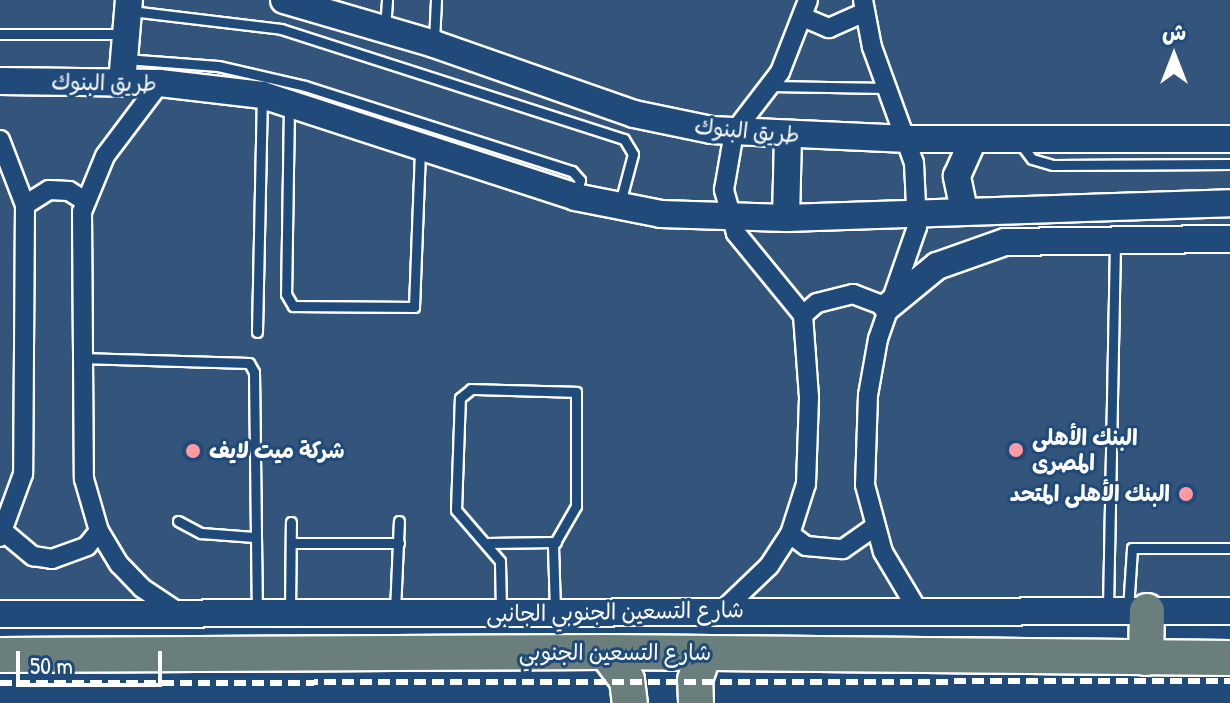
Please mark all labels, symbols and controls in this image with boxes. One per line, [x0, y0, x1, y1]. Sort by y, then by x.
north arrow [1134, 16, 1214, 96]
text: ش [1162, 17, 1186, 47]
street label: طريق البنوك [51, 69, 157, 97]
street label: طريق البنوك [693, 113, 801, 149]
place label: البنك الأهلى المصرى [1032, 424, 1138, 476]
place label: شركة ميت لايف [209, 438, 345, 464]
marker: البنك الأهلى المصرى [1007, 441, 1025, 459]
marker: شركة ميت لايف [184, 442, 202, 460]
place label: البنك الأهلى المتحد [1010, 481, 1170, 507]
marker: البنك الأهلى المتحد [1177, 485, 1195, 503]
street label: شارع التسعين الجنوبي الجانبى [486, 597, 744, 627]
scale bar [20, 635, 166, 685]
street label: شارع التسعين الجنوبي [519, 640, 711, 666]
text: 50 m [30, 649, 73, 681]

